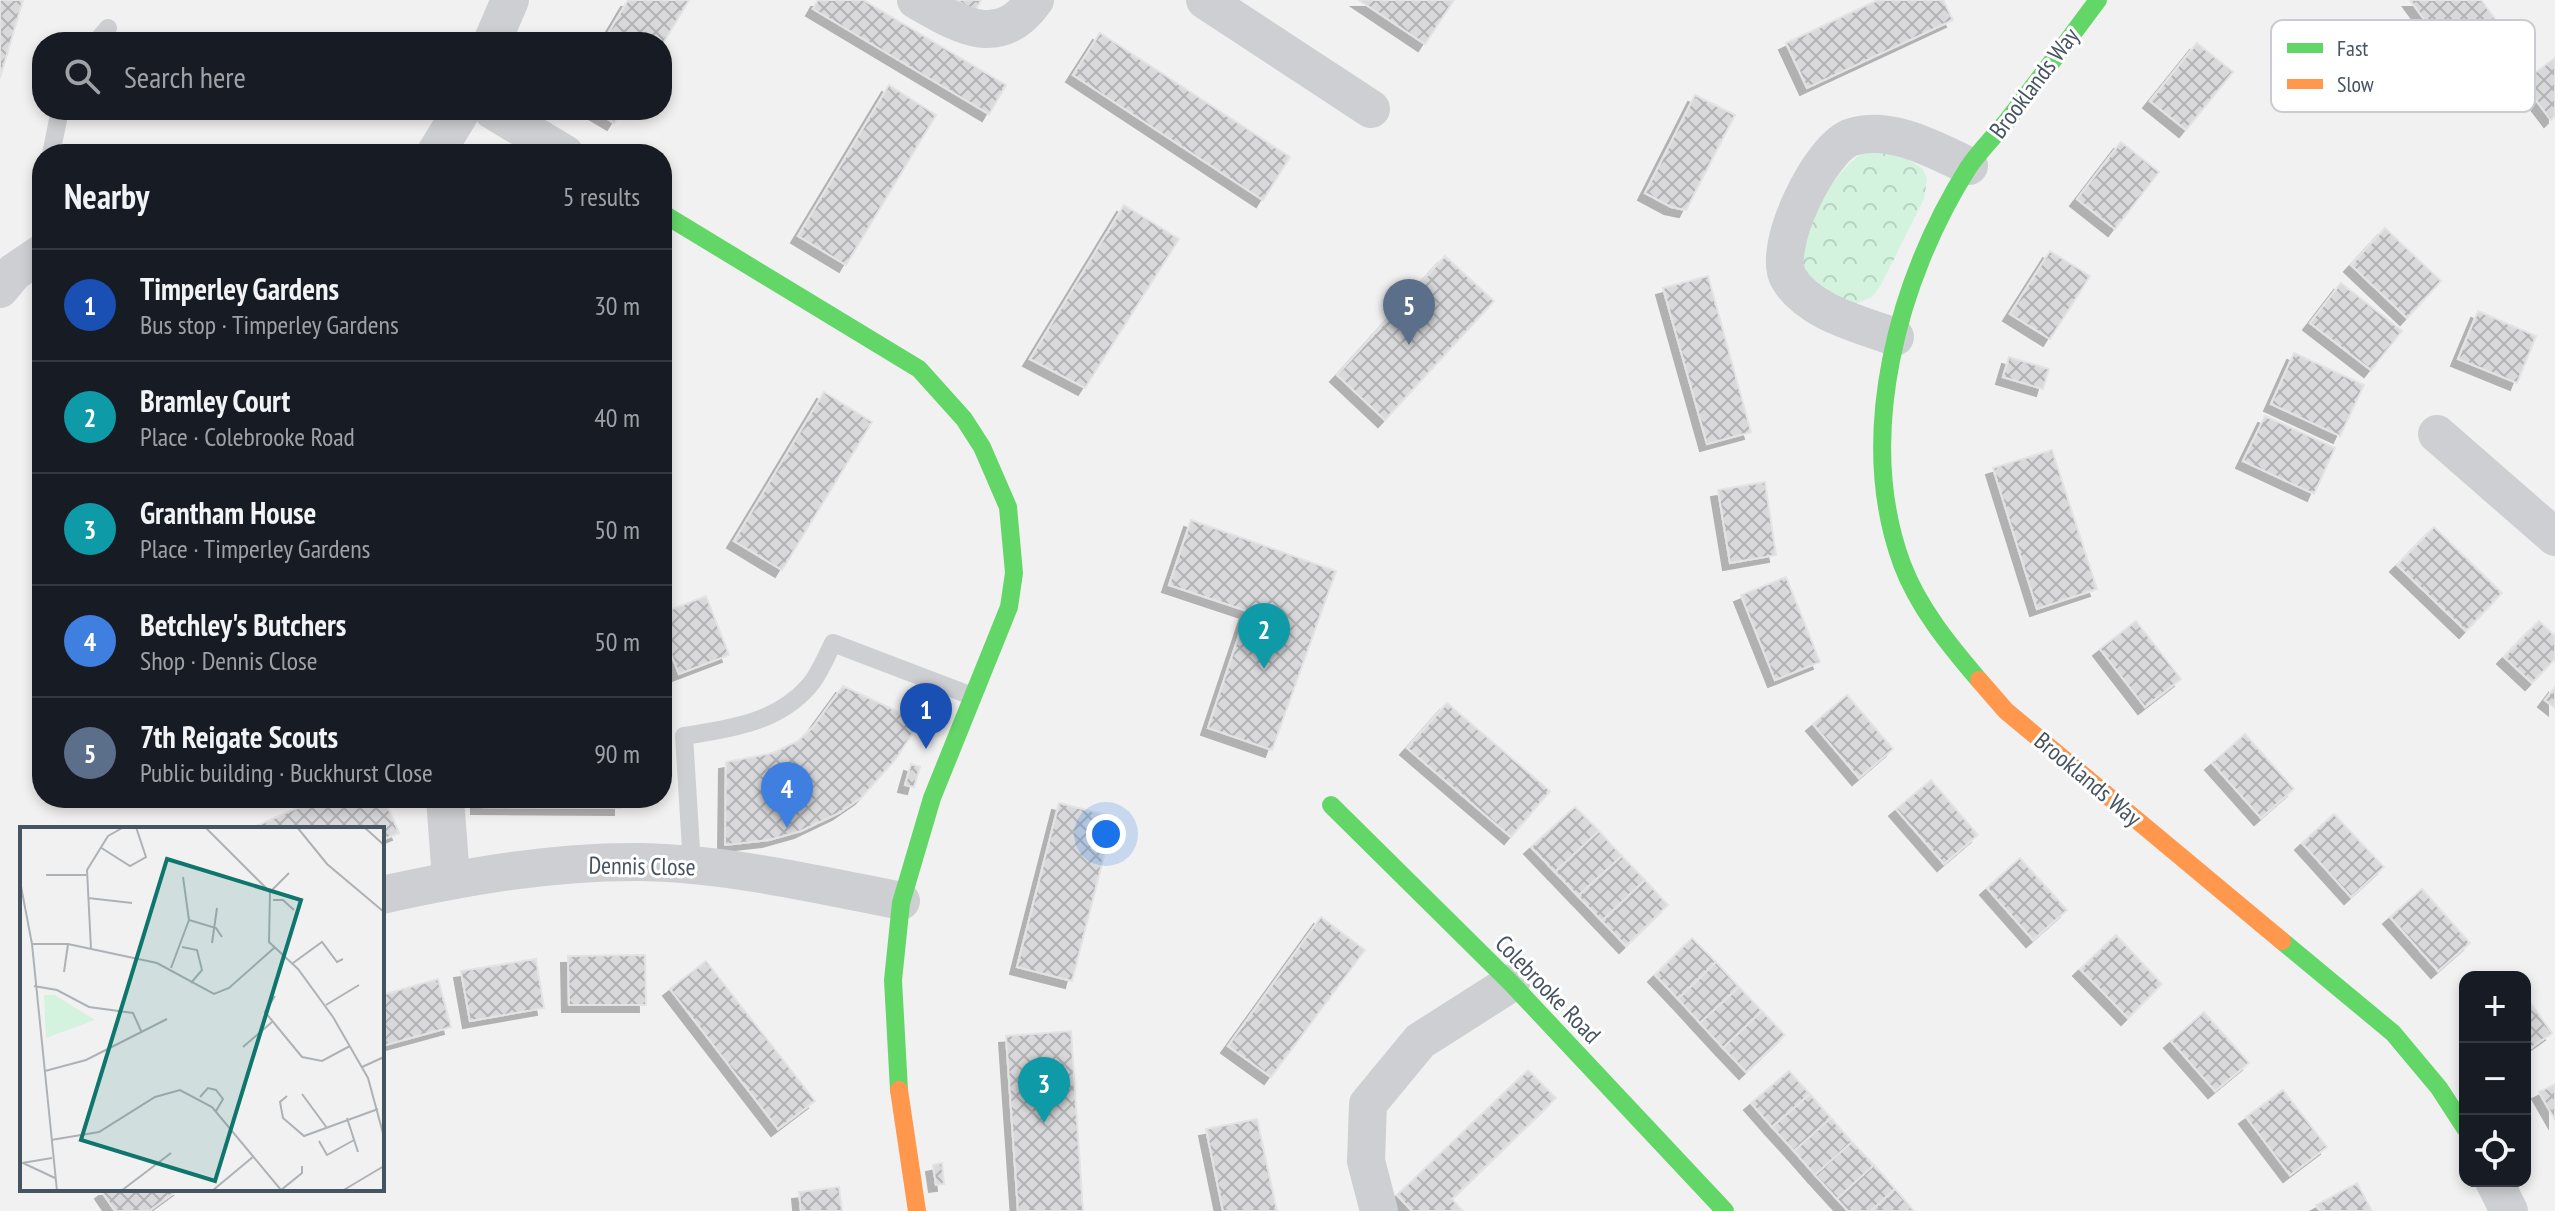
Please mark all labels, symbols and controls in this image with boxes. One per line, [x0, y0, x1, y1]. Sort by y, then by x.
legend [2271, 20, 2535, 112]
street label: Brooklands Way [1982, 21, 2086, 145]
search box [32, 32, 672, 120]
text: Fast [2337, 34, 2368, 62]
icon: search [60, 54, 104, 98]
text: Search here [124, 57, 246, 96]
text: Slow [2337, 70, 2374, 98]
text: Nearby [64, 174, 149, 218]
text: 5 results [563, 180, 640, 213]
text: Timperley Gardens [140, 269, 339, 308]
pin: 5 [1383, 279, 1435, 345]
text: 1 [84, 289, 96, 322]
text: 30 m [594, 289, 640, 322]
text: Bus stop · Timperley Gardens [140, 308, 399, 341]
text: Bramley Court [140, 381, 290, 420]
text: 2 [84, 401, 96, 434]
text: 40 m [594, 401, 640, 434]
text: Place · Colebrooke Road [140, 420, 355, 453]
text: Grantham House [140, 493, 316, 532]
text: 3 [84, 513, 96, 546]
text: 50 m [594, 513, 640, 546]
text: Place · Timperley Gardens [140, 532, 370, 565]
pin: 2 [1238, 603, 1290, 669]
text: Betchley's Butchers [140, 605, 346, 644]
text: 4 [84, 625, 96, 658]
text: 50 m [594, 625, 640, 658]
text: Shop · Dennis Close [140, 644, 318, 677]
pin: 1 [900, 683, 952, 749]
text: 7th Reigate Scouts [140, 717, 338, 756]
street label: Brooklands Way [2028, 725, 2148, 833]
text: 5 [84, 737, 96, 770]
text: 90 m [594, 737, 640, 770]
text: Public building · Buckhurst Close [140, 756, 433, 789]
pin: 4 [761, 762, 813, 828]
your location [1086, 814, 1126, 854]
inset map [20, 827, 384, 1191]
street label: Dennis Close [588, 850, 696, 882]
street label: Colebrooke Road [1489, 928, 1607, 1050]
map controls [2459, 971, 2531, 1187]
button: + [2459, 971, 2531, 1043]
button: − [2459, 1043, 2531, 1115]
pin: 3 [1018, 1057, 1070, 1123]
button: locate [2459, 1115, 2531, 1187]

